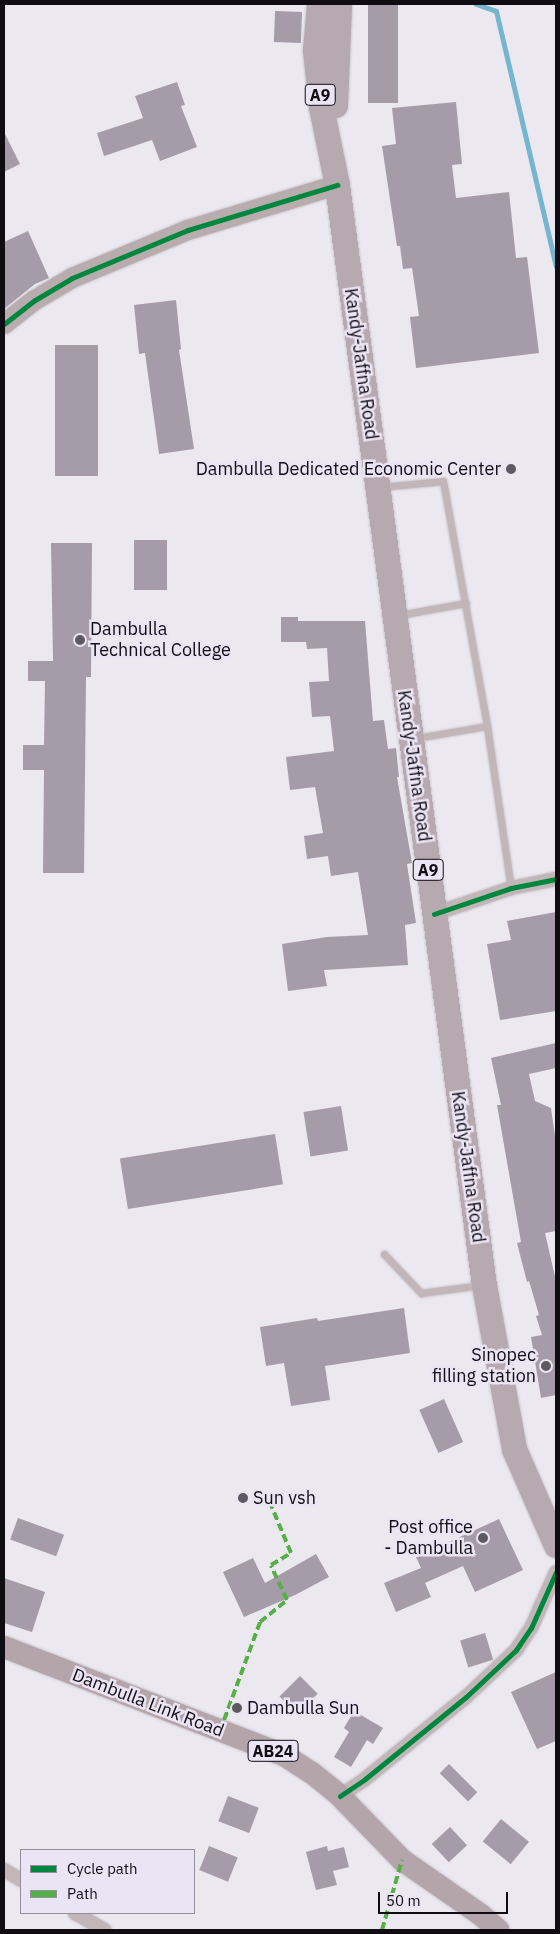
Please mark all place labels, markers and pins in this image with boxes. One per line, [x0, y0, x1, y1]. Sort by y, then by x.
place label: Dambulla Dedicated Economic Center [196, 458, 501, 480]
marker: Dambulla Dedicated Economic Center [505, 463, 517, 475]
place label: Dambulla Technical College [90, 619, 231, 662]
marker: Dambulla Technical College [74, 634, 86, 646]
place label: Sinopec filling station [432, 1345, 536, 1388]
marker: Sinopec filling station [540, 1360, 552, 1372]
place label: Sun vsh [253, 1487, 316, 1509]
marker: Sun vsh [237, 1492, 249, 1504]
place label: Post office - Dambulla [384, 1517, 473, 1560]
marker: Post office - Dambulla [477, 1532, 489, 1544]
place label: Dambulla Sun [247, 1697, 360, 1719]
marker: Dambulla Sun [231, 1702, 243, 1714]

